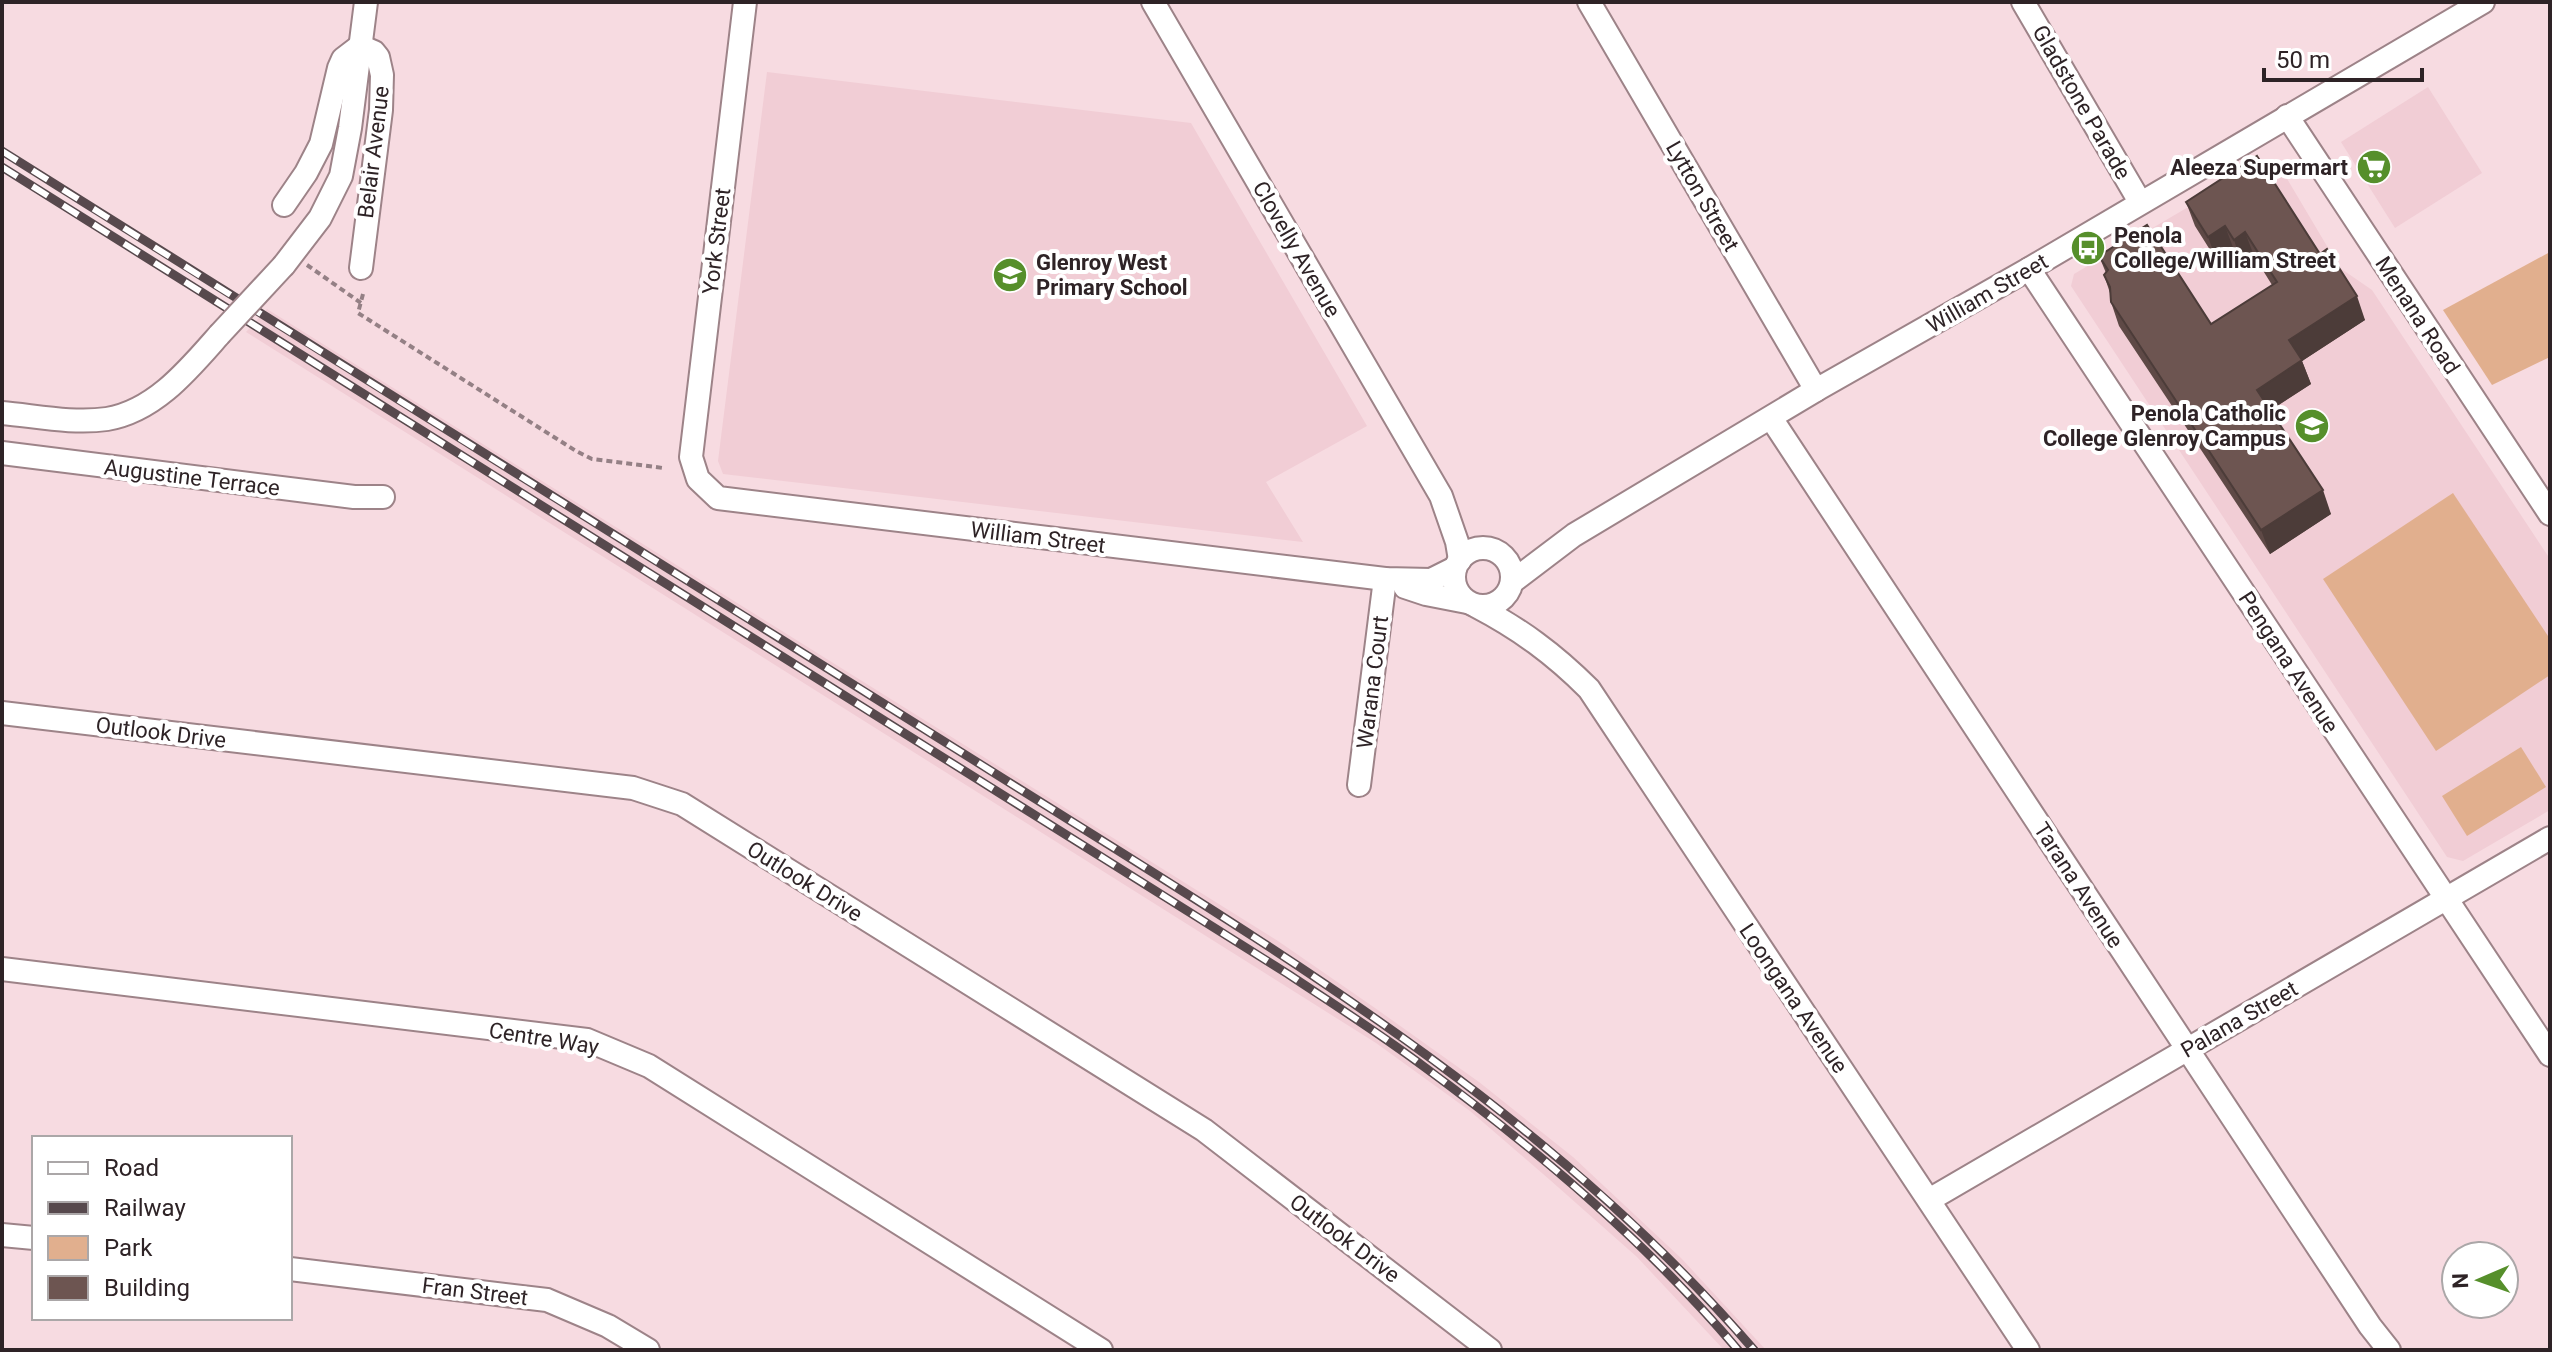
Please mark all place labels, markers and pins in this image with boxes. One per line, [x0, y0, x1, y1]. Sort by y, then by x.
supermarket icon: Aleeza Supermart [2355, 148, 2393, 186]
place label: Aleeza Supermart [2170, 155, 2349, 180]
place label: Penola College/William Street [2114, 223, 2336, 273]
bus stop icon: Penola College/William Street [2069, 229, 2107, 267]
place label: Glenroy West Primary School [1036, 250, 1188, 300]
school or university icon: Glenroy West Primary School [991, 256, 1029, 294]
place label: Penola Catholic College Glenroy Campus [2043, 401, 2286, 451]
school or university icon: Penola Catholic College Glenroy Campus [2293, 407, 2331, 445]

